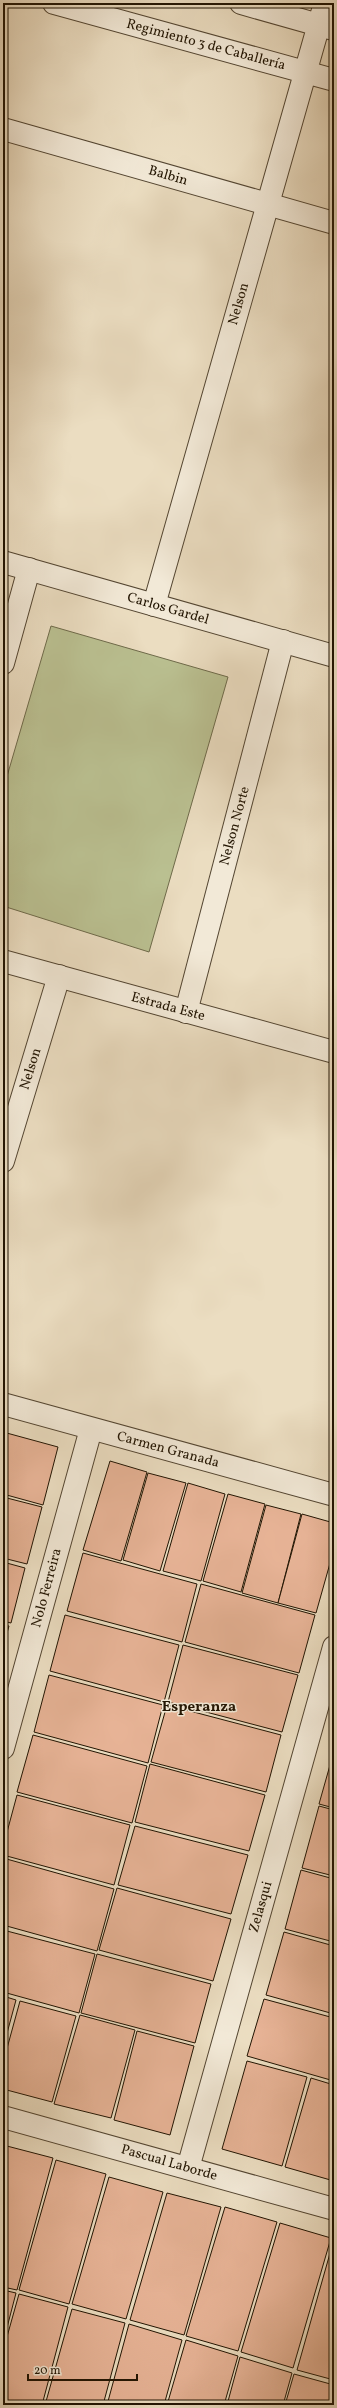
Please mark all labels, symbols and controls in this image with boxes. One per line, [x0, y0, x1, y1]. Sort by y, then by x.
street label: Regimiento 3 de Caballería [124, 15, 288, 75]
street label: Balbin [146, 161, 190, 191]
street label: Nelson [224, 281, 254, 327]
street label: Carlos Gardel [125, 588, 211, 630]
street label: Nelson Norte [215, 784, 255, 868]
street label: Estrada Este [129, 988, 207, 1026]
street label: Nelson [16, 1046, 46, 1092]
street label: Carmen Granada [115, 1427, 221, 1473]
street label: Nolo Ferreira [27, 1546, 67, 1630]
district label: Esperanza [162, 1697, 236, 1718]
street label: Zelasqui [245, 1879, 277, 1935]
street label: Pascual Laborde [119, 2140, 220, 2186]
scale bar [28, 2356, 137, 2382]
text: 20 m [34, 2363, 61, 2379]

